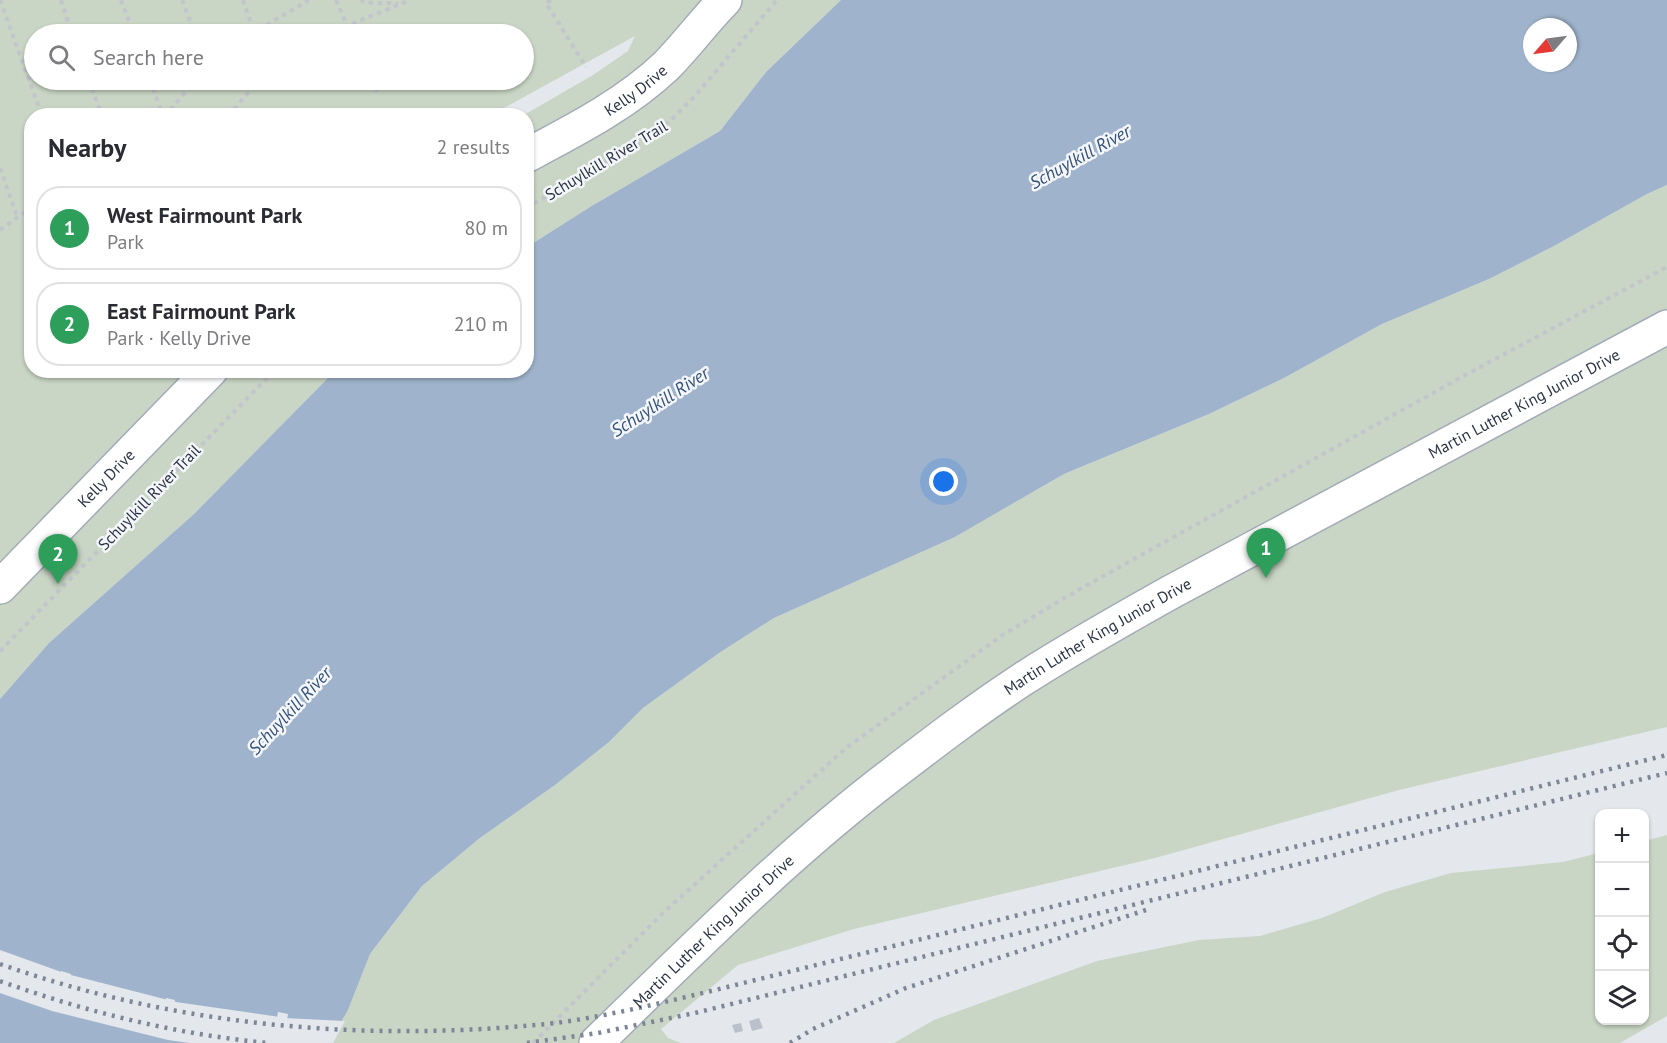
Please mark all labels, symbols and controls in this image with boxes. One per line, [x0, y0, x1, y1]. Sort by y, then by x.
north arrow [1523, 18, 1577, 72]
search box [24, 24, 534, 90]
icon: search [45, 41, 78, 74]
text: Search here [93, 43, 204, 71]
street label: Kelly Drive [600, 60, 671, 120]
street label: Schuylkill River Trail [541, 115, 671, 204]
water label: Schuylkill River [1025, 119, 1135, 194]
text: Nearby [48, 131, 126, 164]
text: 2 results [437, 134, 510, 160]
text: West Fairmount Park [107, 201, 302, 229]
text: 1 [64, 215, 75, 241]
text: 80 m [465, 215, 508, 241]
text: Park [107, 229, 144, 255]
text: East Fairmount Park [107, 297, 296, 325]
text: 2 [64, 311, 75, 337]
text: 210 m [454, 311, 508, 337]
text: Park · Kelly Drive [107, 325, 251, 351]
street label: Martin Luther King Junior Drive [1425, 344, 1623, 463]
water label: Schuylkill River [607, 361, 714, 442]
street label: Schuylkill River Trail [94, 440, 205, 554]
street label: Kelly Drive [73, 445, 139, 511]
your location [929, 467, 958, 496]
pin: 1 [1246, 528, 1286, 578]
pin: 2 [38, 534, 78, 584]
street label: Martin Luther King Junior Drive [1000, 573, 1195, 699]
water label: Schuylkill River [243, 661, 337, 759]
map controls [1595, 809, 1649, 1025]
button: + [1595, 809, 1649, 863]
street label: Martin Luther King Junior Drive [628, 850, 798, 1012]
button: − [1595, 863, 1649, 917]
button: locate [1595, 917, 1649, 971]
button: layers [1595, 971, 1649, 1025]

